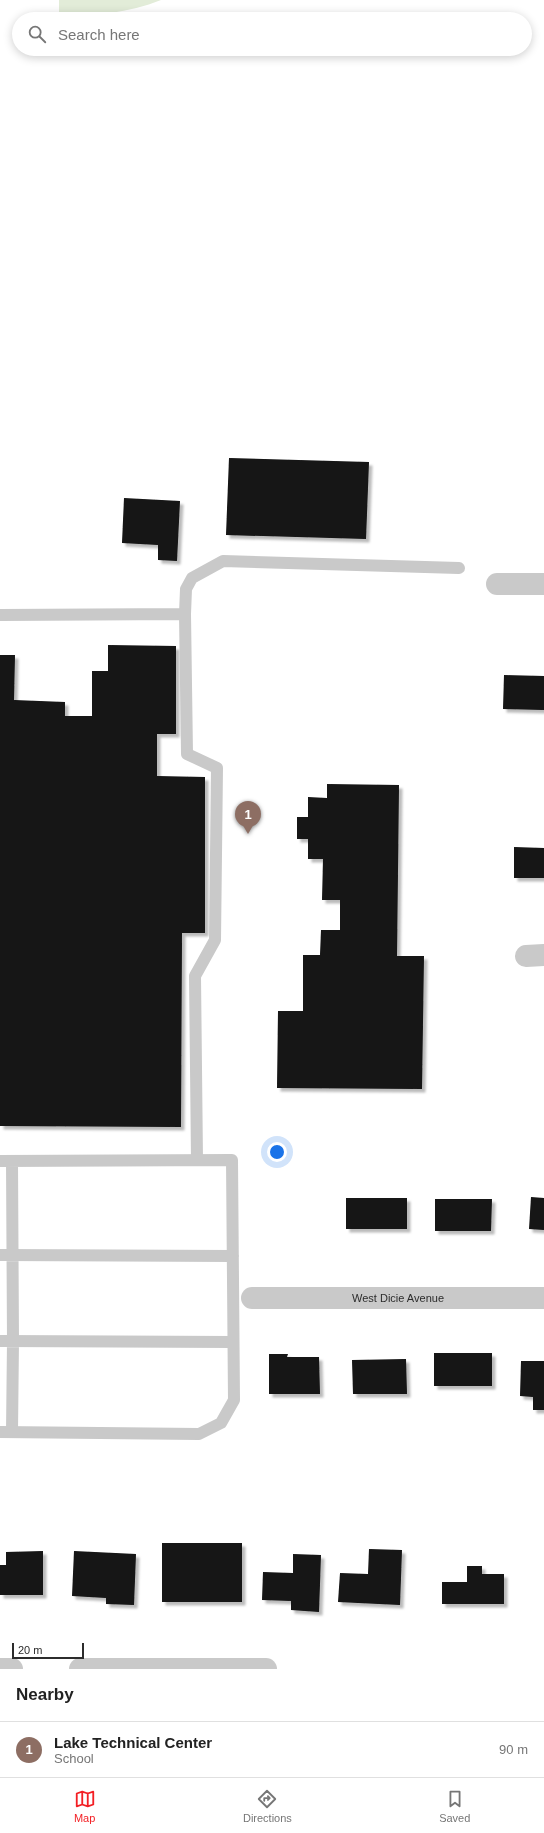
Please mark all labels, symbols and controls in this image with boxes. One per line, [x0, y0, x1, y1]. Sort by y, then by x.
search box [12, 12, 532, 56]
icon: search [26, 23, 48, 45]
text: Search here [58, 26, 140, 43]
pin: 1 [235, 801, 261, 834]
your location [267, 1142, 287, 1162]
street label: West Dicie Avenue [352, 1292, 444, 1304]
scale bar [12, 1641, 84, 1660]
text: 20 m [18, 1644, 42, 1656]
text: Nearby [16, 1685, 74, 1704]
text: Lake Technical Center [54, 1734, 212, 1751]
text: 1 [25, 1742, 33, 1757]
text: 90 m [499, 1742, 528, 1757]
text: School [54, 1751, 94, 1766]
tab: Map [74, 1788, 96, 1824]
tab: Directions [243, 1788, 292, 1824]
tab: Saved [439, 1788, 470, 1824]

